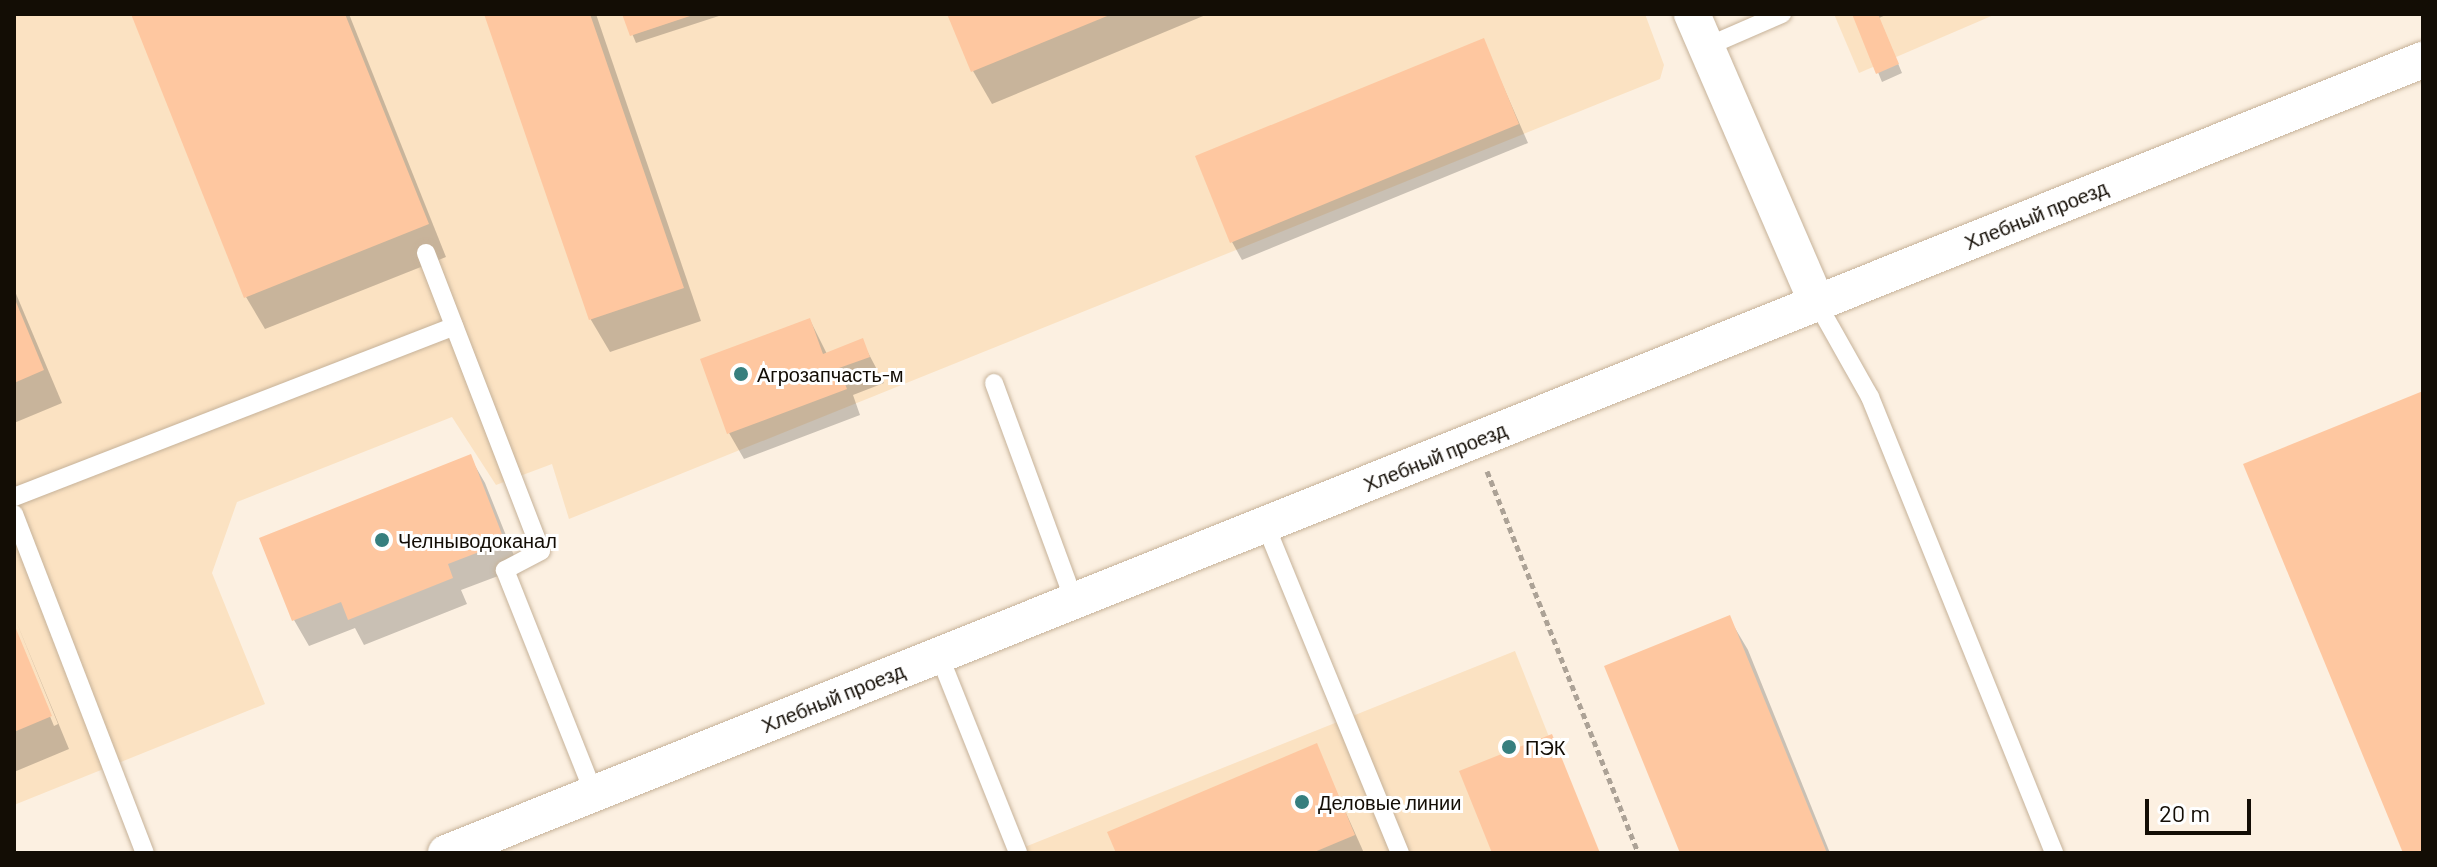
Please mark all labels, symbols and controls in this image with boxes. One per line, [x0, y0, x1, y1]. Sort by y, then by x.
street label: Хлебный проезд [1961, 175, 2111, 255]
place label: Агрозапчасть-м [757, 362, 904, 386]
marker: Агрозапчасть-м [732, 365, 750, 383]
street label: Хлебный проезд [1360, 417, 1510, 497]
place label: Челныводоканал [398, 528, 557, 552]
marker: Челныводоканал [373, 531, 391, 549]
street label: Хлебный проезд [758, 658, 908, 738]
place label: ПЭК [1525, 735, 1565, 759]
marker: ПЭК [1500, 738, 1518, 756]
scale bar [2149, 783, 2255, 833]
place label: Деловые линии [1318, 790, 1461, 814]
marker: Деловые линии [1293, 793, 1311, 811]
text: 20 m [2159, 798, 2210, 827]

